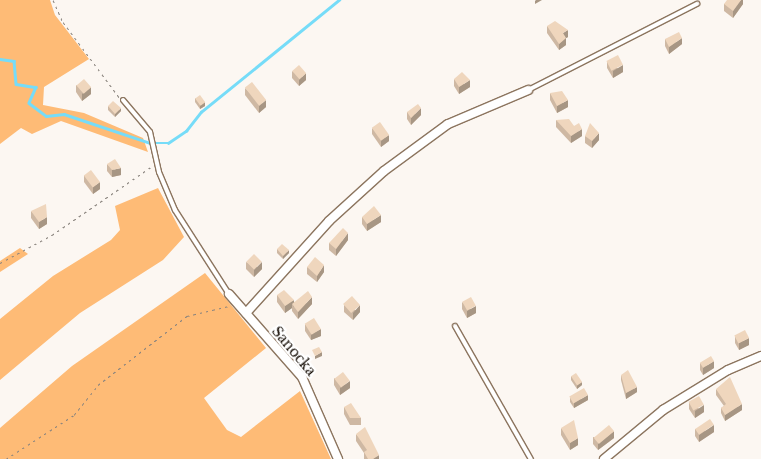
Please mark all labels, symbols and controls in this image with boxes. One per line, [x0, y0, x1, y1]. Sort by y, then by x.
street label: Sanocka [268, 323, 320, 379]

